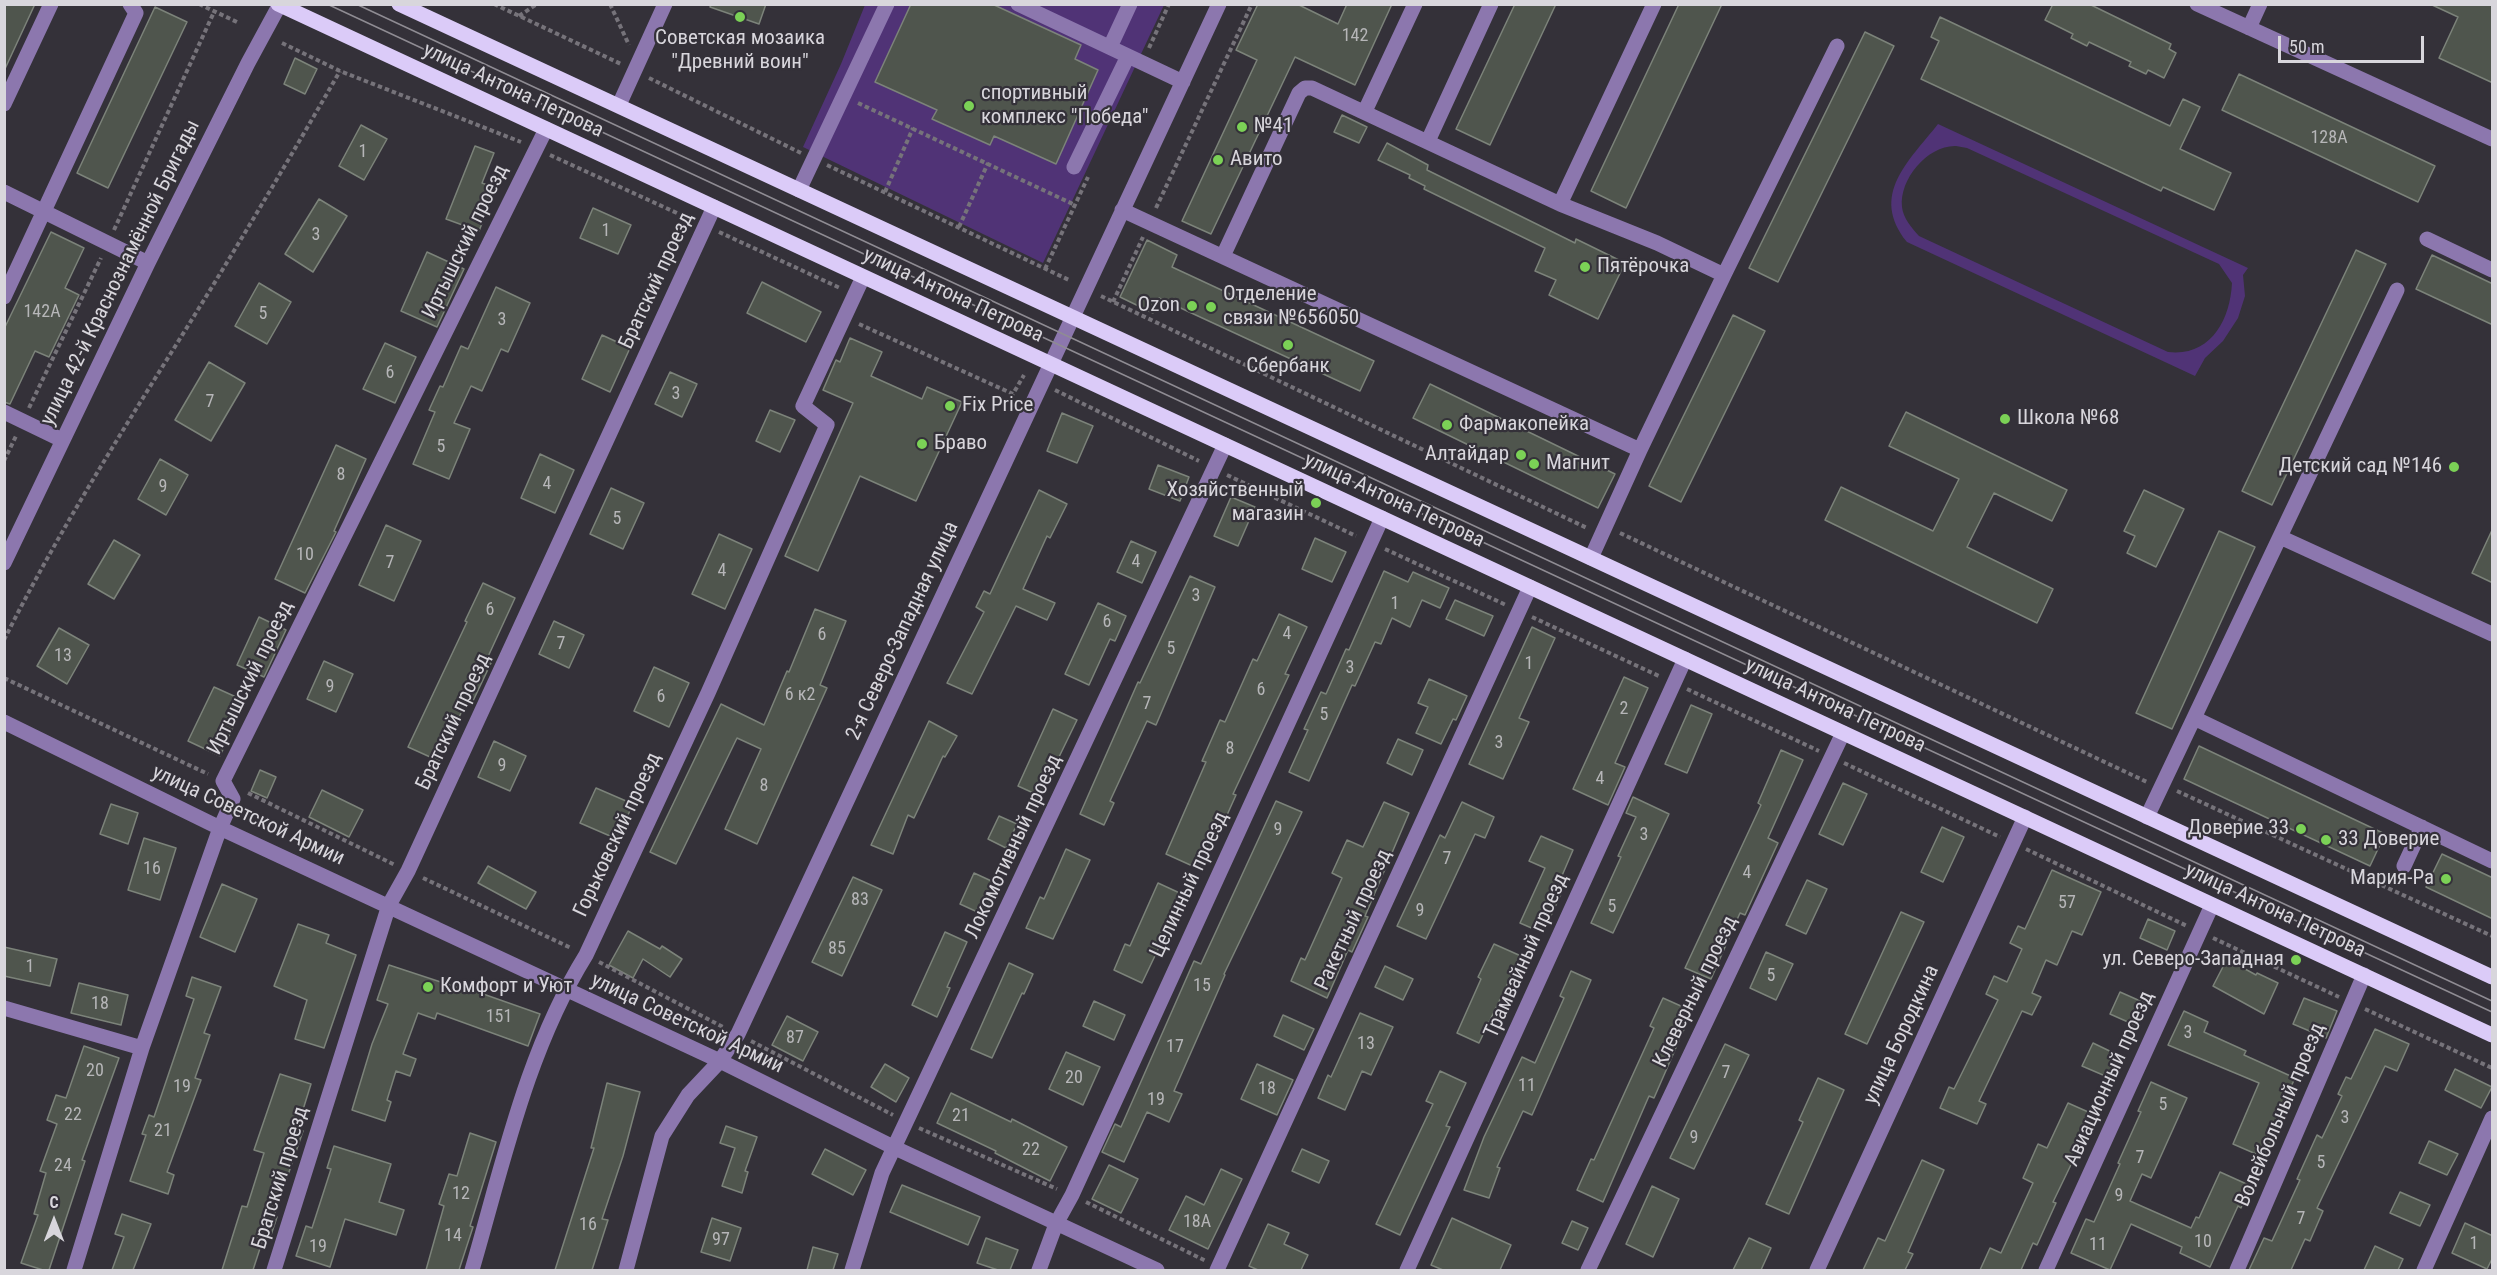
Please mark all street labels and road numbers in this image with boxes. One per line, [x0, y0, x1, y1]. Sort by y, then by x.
street label: улица Антона Петрова [419, 38, 607, 144]
street label: улица 42-й Краснознамённой Бригады [36, 116, 206, 430]
street label: Иртышский проезд [418, 161, 514, 323]
street label: Братский проезд [614, 209, 700, 353]
street label: улица Антона Петрова [859, 243, 1047, 349]
street label: улица Антона Петрова [1300, 448, 1488, 554]
street label: 2-я Северо-Западная улица [841, 518, 965, 744]
street label: Иртышский проезд [203, 597, 299, 759]
street label: Братский проезд [411, 650, 497, 794]
street label: улица Антона Петрова [1741, 653, 1929, 759]
street label: Горьковский проезд [569, 749, 667, 921]
street label: Локомотивный проезд [960, 751, 1068, 943]
street label: улица Советской Армии [148, 760, 348, 872]
street label: Целинный проезд [1145, 808, 1235, 962]
street label: Ракетный проезд [1310, 845, 1398, 995]
street label: улица Антона Петрова [2181, 858, 2369, 964]
street label: Трамвайный проезд [1479, 870, 1575, 1042]
street label: Клеверный проезд [1648, 912, 1744, 1072]
street label: улица Бородкина [1859, 961, 1945, 1109]
street label: улица Советской Армии [587, 968, 787, 1080]
street label: Авиационный проезд [2060, 988, 2160, 1170]
street label: Волейбольный проезд [2231, 1019, 2331, 1211]
street label: Братский проезд [247, 1104, 315, 1252]

